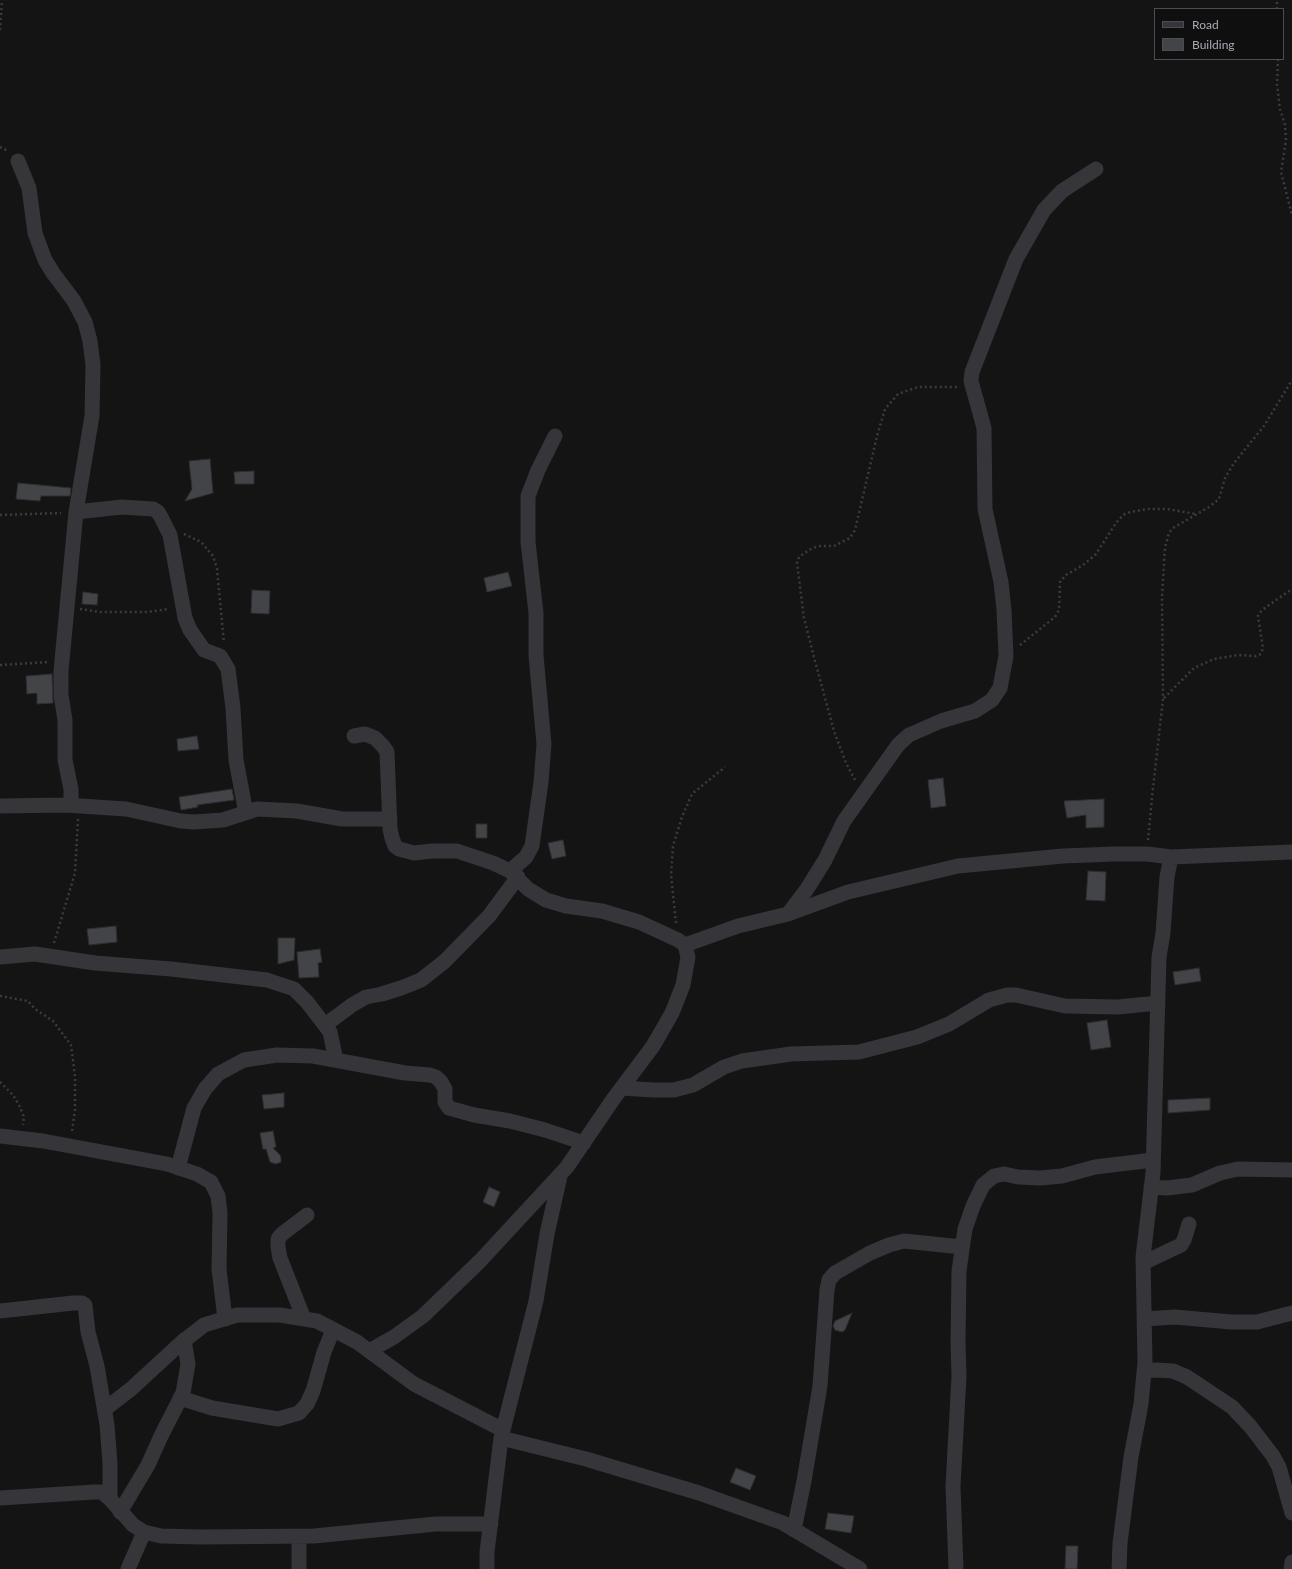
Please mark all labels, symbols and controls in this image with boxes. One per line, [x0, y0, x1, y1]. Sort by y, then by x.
legend [1154, 8, 1284, 60]
text: Road [1192, 17, 1219, 32]
text: Building [1192, 37, 1235, 52]

